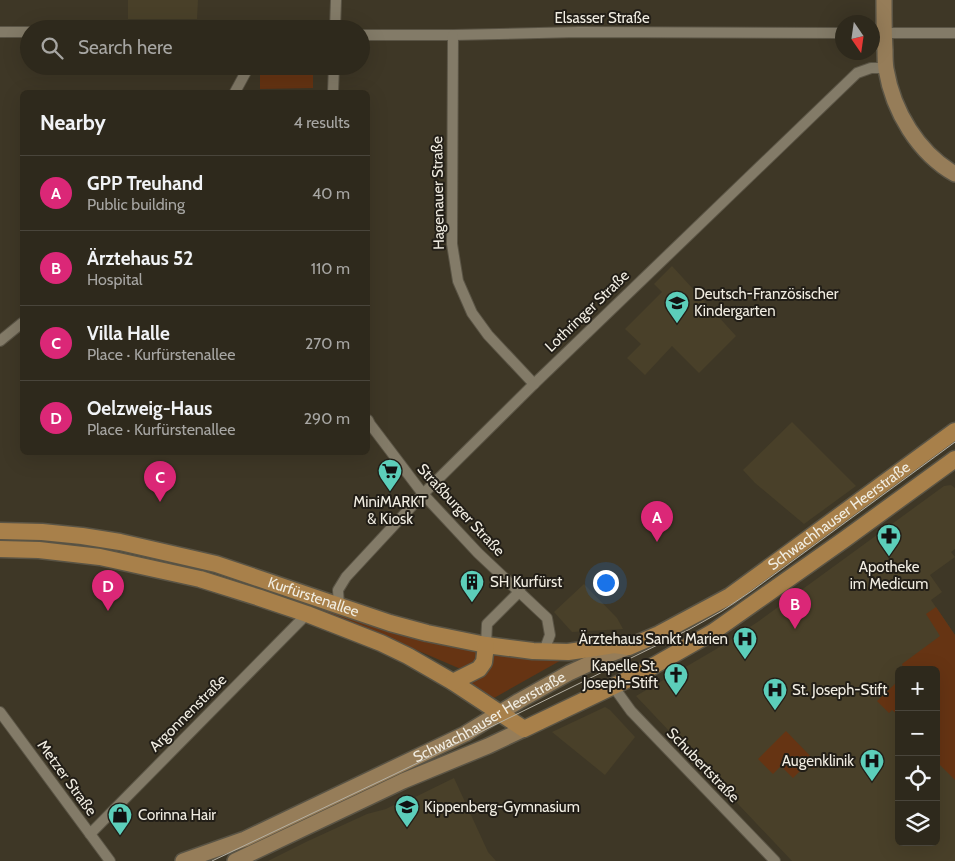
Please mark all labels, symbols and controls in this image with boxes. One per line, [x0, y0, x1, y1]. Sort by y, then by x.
street label: Elsasser Straße [554, 9, 650, 27]
north arrow [835, 15, 880, 60]
search box [20, 20, 370, 75]
icon: search [38, 34, 66, 62]
text: Search here [78, 36, 172, 59]
text: Nearby [40, 110, 106, 135]
text: 4 results [293, 113, 350, 132]
street label: Hagenauer Straße [428, 136, 448, 250]
text: GPP Treuhand [87, 172, 203, 195]
text: A [51, 184, 61, 203]
text: 40 m [312, 184, 350, 203]
text: Public building [87, 195, 185, 214]
text: Ärztehaus 52 [87, 247, 193, 270]
text: B [51, 259, 61, 278]
text: 110 m [311, 259, 350, 278]
street label: Lothringer Straße [541, 266, 633, 356]
text: Hospital [87, 270, 143, 289]
place label: Deutsch-Französischer Kindergarten [694, 285, 839, 320]
school or university icon: Deutsch-Französischer Kindergarten [664, 290, 690, 324]
text: Villa Halle [87, 322, 170, 345]
text: C [51, 334, 61, 353]
text: 270 m [305, 334, 350, 353]
text: Place · Kurfürstenallee [87, 345, 235, 364]
text: Oelzweig-Haus [87, 397, 212, 420]
text: D [50, 409, 62, 428]
text: 290 m [304, 409, 350, 428]
text: Place · Kurfürstenallee [87, 420, 235, 439]
supermarket icon: MiniMARKT & Kiosk [377, 458, 403, 492]
street label: Schwachhauser Heerstraße [765, 458, 914, 574]
street label: Straßburger Straße [414, 460, 509, 560]
pin: C [144, 461, 176, 502]
place label: MiniMARKT & Kiosk [353, 493, 427, 528]
pin: A [641, 501, 673, 542]
pharmacy icon: Apotheke im Medicum [876, 523, 902, 557]
place label: Apotheke im Medicum [850, 558, 928, 593]
building icon: SH Kurfürst [459, 569, 485, 603]
pin: D [92, 570, 124, 611]
your location [593, 570, 619, 596]
street label: Kurfürstenallee [265, 573, 362, 621]
place label: SH Kurfürst [490, 573, 562, 591]
pin: B [779, 588, 811, 629]
hospital icon: Ärztehaus Sankt Marien [732, 626, 758, 660]
place label: Ärztehaus Sankt Marien [579, 630, 728, 648]
place label: Kapelle St. Joseph-Stift [582, 657, 658, 692]
church icon: Kapelle St. Joseph-Stift [663, 662, 689, 696]
map controls [895, 666, 940, 846]
button: + [895, 666, 940, 711]
street label: Schwachhauser Heerstraße [410, 668, 569, 766]
street label: Argonnenstraße [146, 670, 231, 755]
hospital icon: St. Joseph-Stift [762, 677, 788, 711]
place label: St. Joseph-Stift [792, 681, 887, 699]
button: − [895, 711, 940, 756]
street label: Schubertstraße [663, 724, 743, 806]
street label: Metzer Straße [34, 737, 101, 820]
hospital icon: Augenklinik [859, 748, 885, 782]
place label: Augenklinik [782, 752, 854, 770]
button: locate [895, 756, 940, 801]
school or university icon: Kippenberg-Gymnasium [394, 794, 420, 828]
place label: Kippenberg-Gymnasium [424, 798, 580, 816]
button: layers [895, 801, 940, 846]
shop icon: Corinna Hair [107, 802, 133, 836]
place label: Corinna Hair [138, 806, 216, 824]

